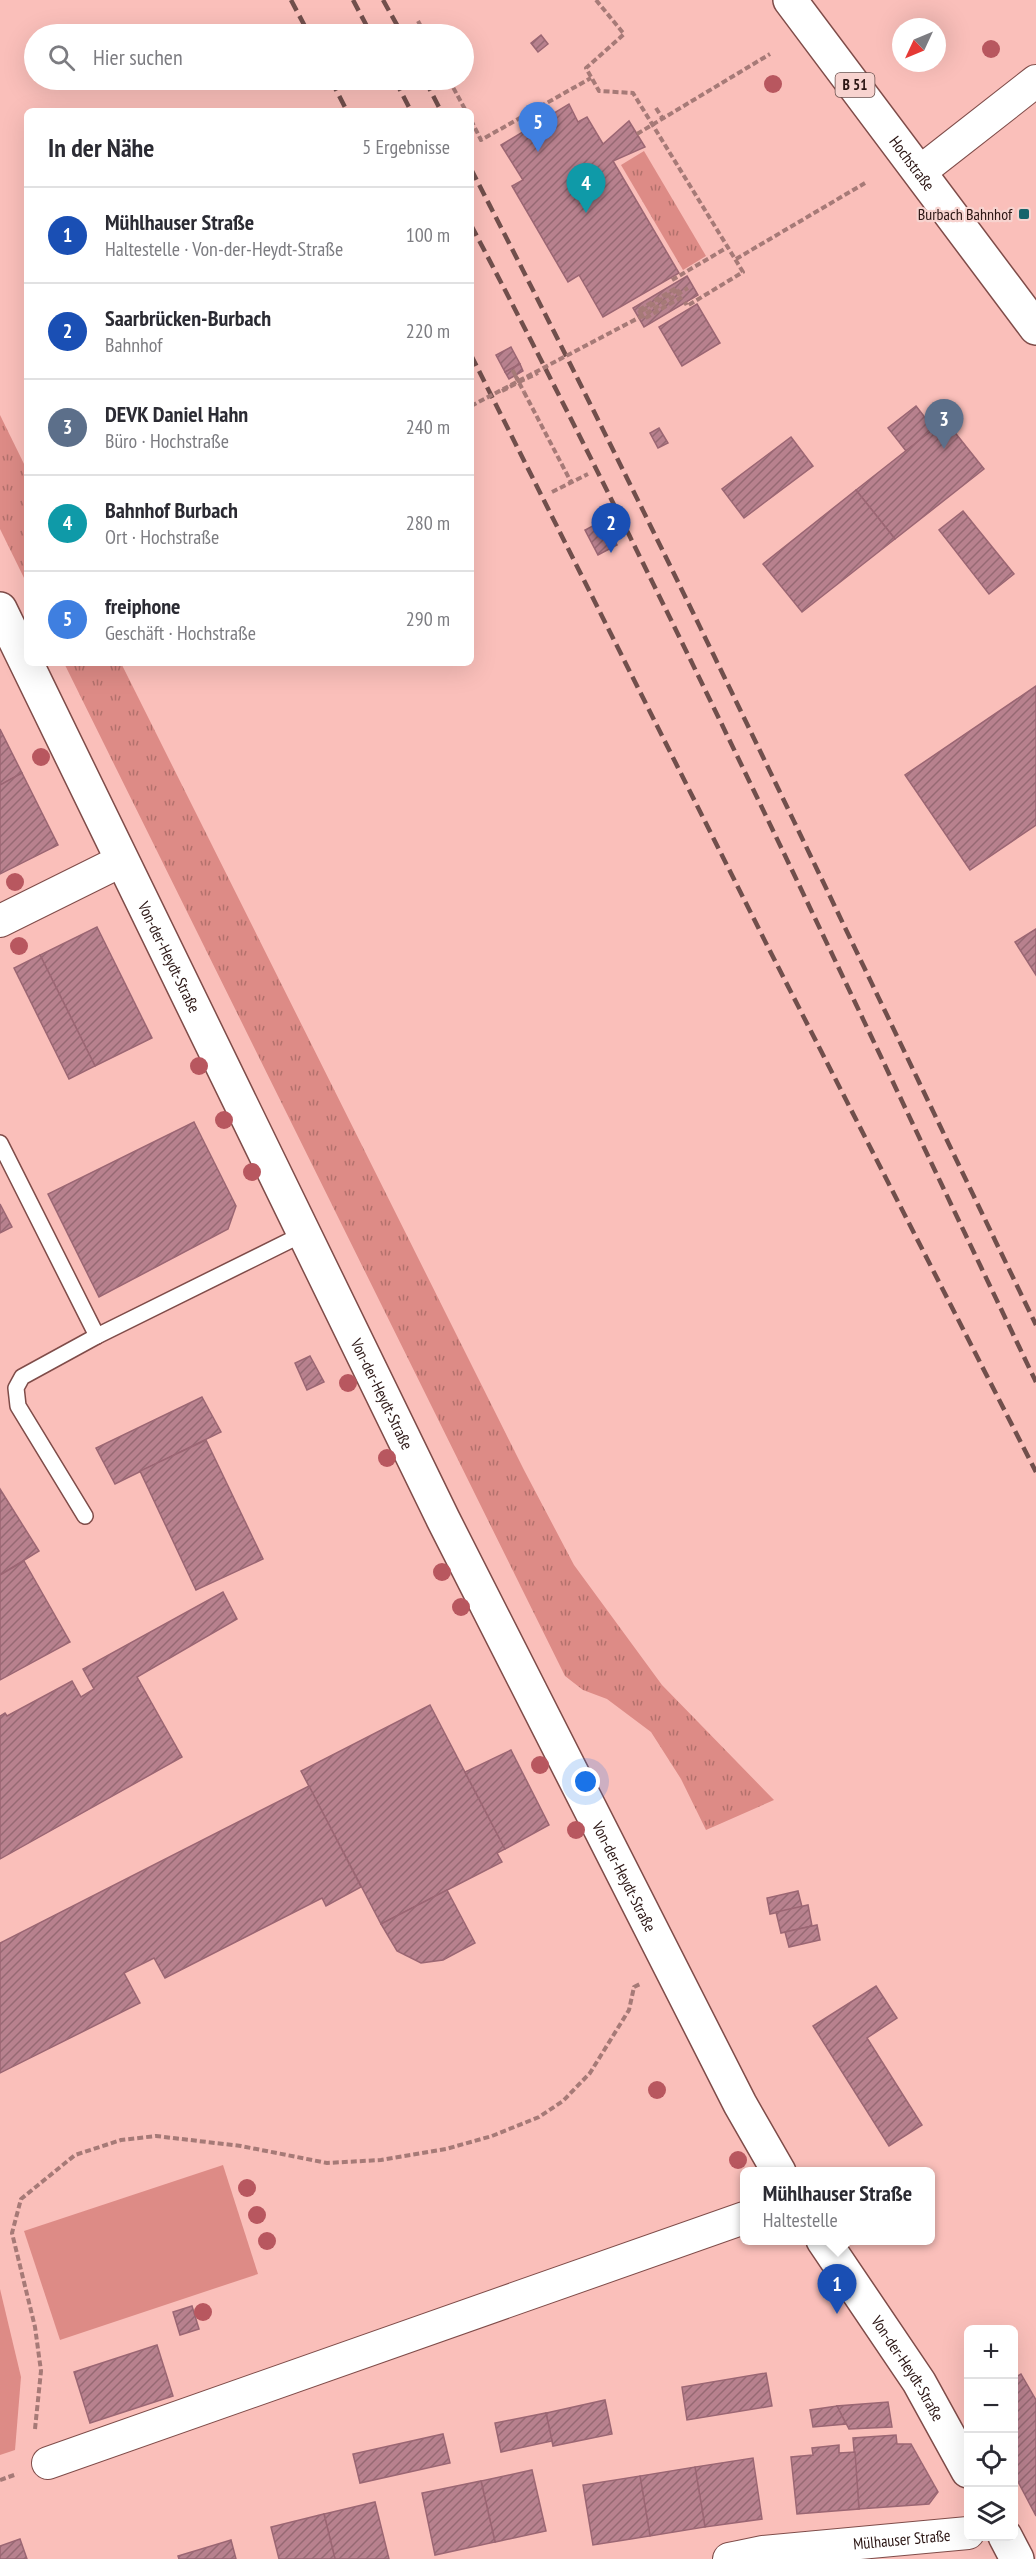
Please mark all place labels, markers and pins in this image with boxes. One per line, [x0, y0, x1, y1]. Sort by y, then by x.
pin: 5 [518, 102, 558, 152]
pin: 4 [566, 164, 606, 213]
place label: Burbach Bahnhof [918, 204, 1013, 224]
marker: Burbach Bahnhof [1017, 207, 1031, 221]
pin: 3 [924, 400, 964, 449]
pin: 2 [592, 504, 630, 553]
pin: 1 [818, 2264, 856, 2314]

